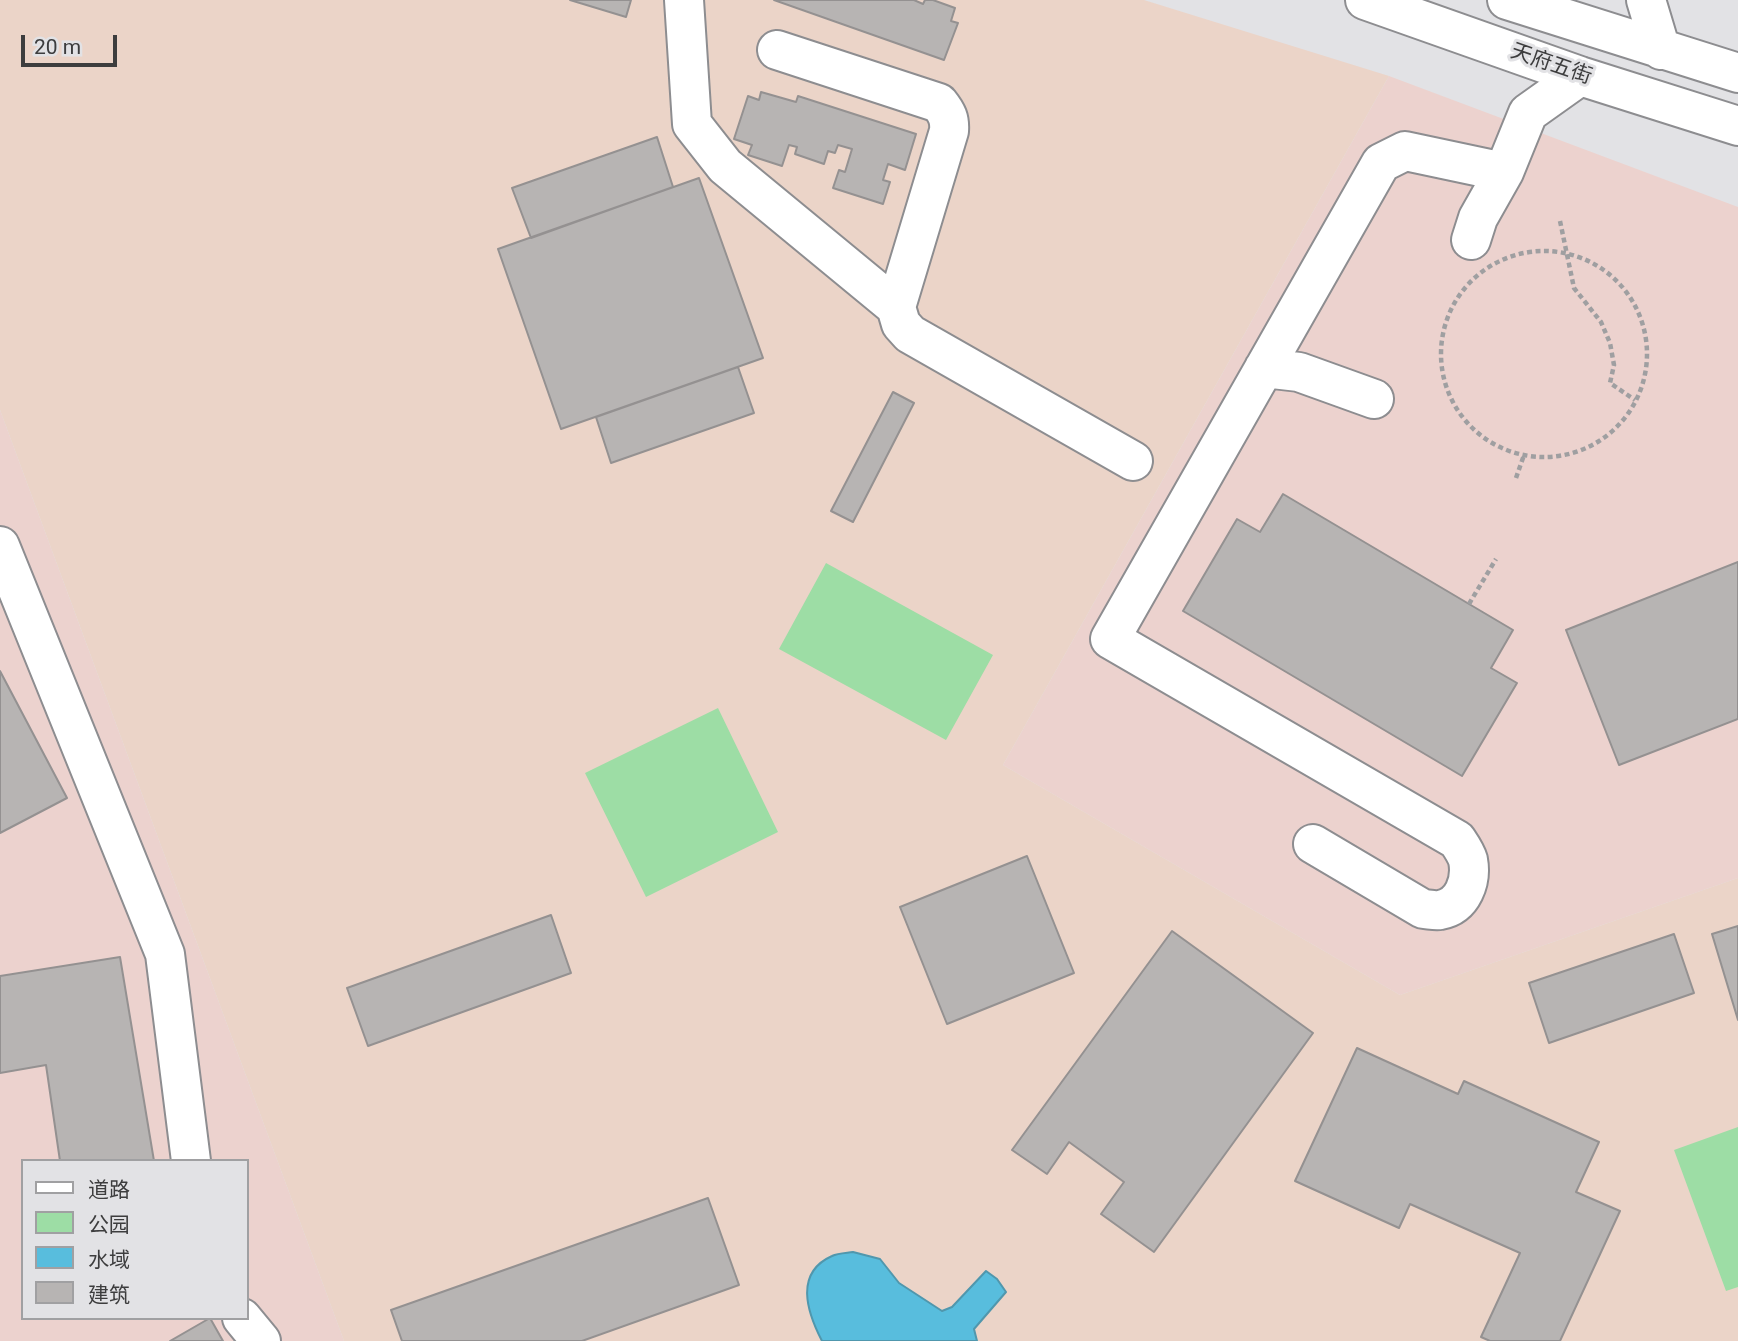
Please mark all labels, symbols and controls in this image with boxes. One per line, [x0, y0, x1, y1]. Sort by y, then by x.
scale bar [24, 21, 121, 65]
text: 20 m [34, 35, 81, 59]
street label: 天府五街 [1507, 39, 1595, 91]
legend [21, 1159, 248, 1320]
text: 道路 [88, 1178, 130, 1202]
text: 公园 [88, 1213, 130, 1237]
text: 水域 [88, 1248, 130, 1272]
text: 建筑 [88, 1283, 130, 1307]

